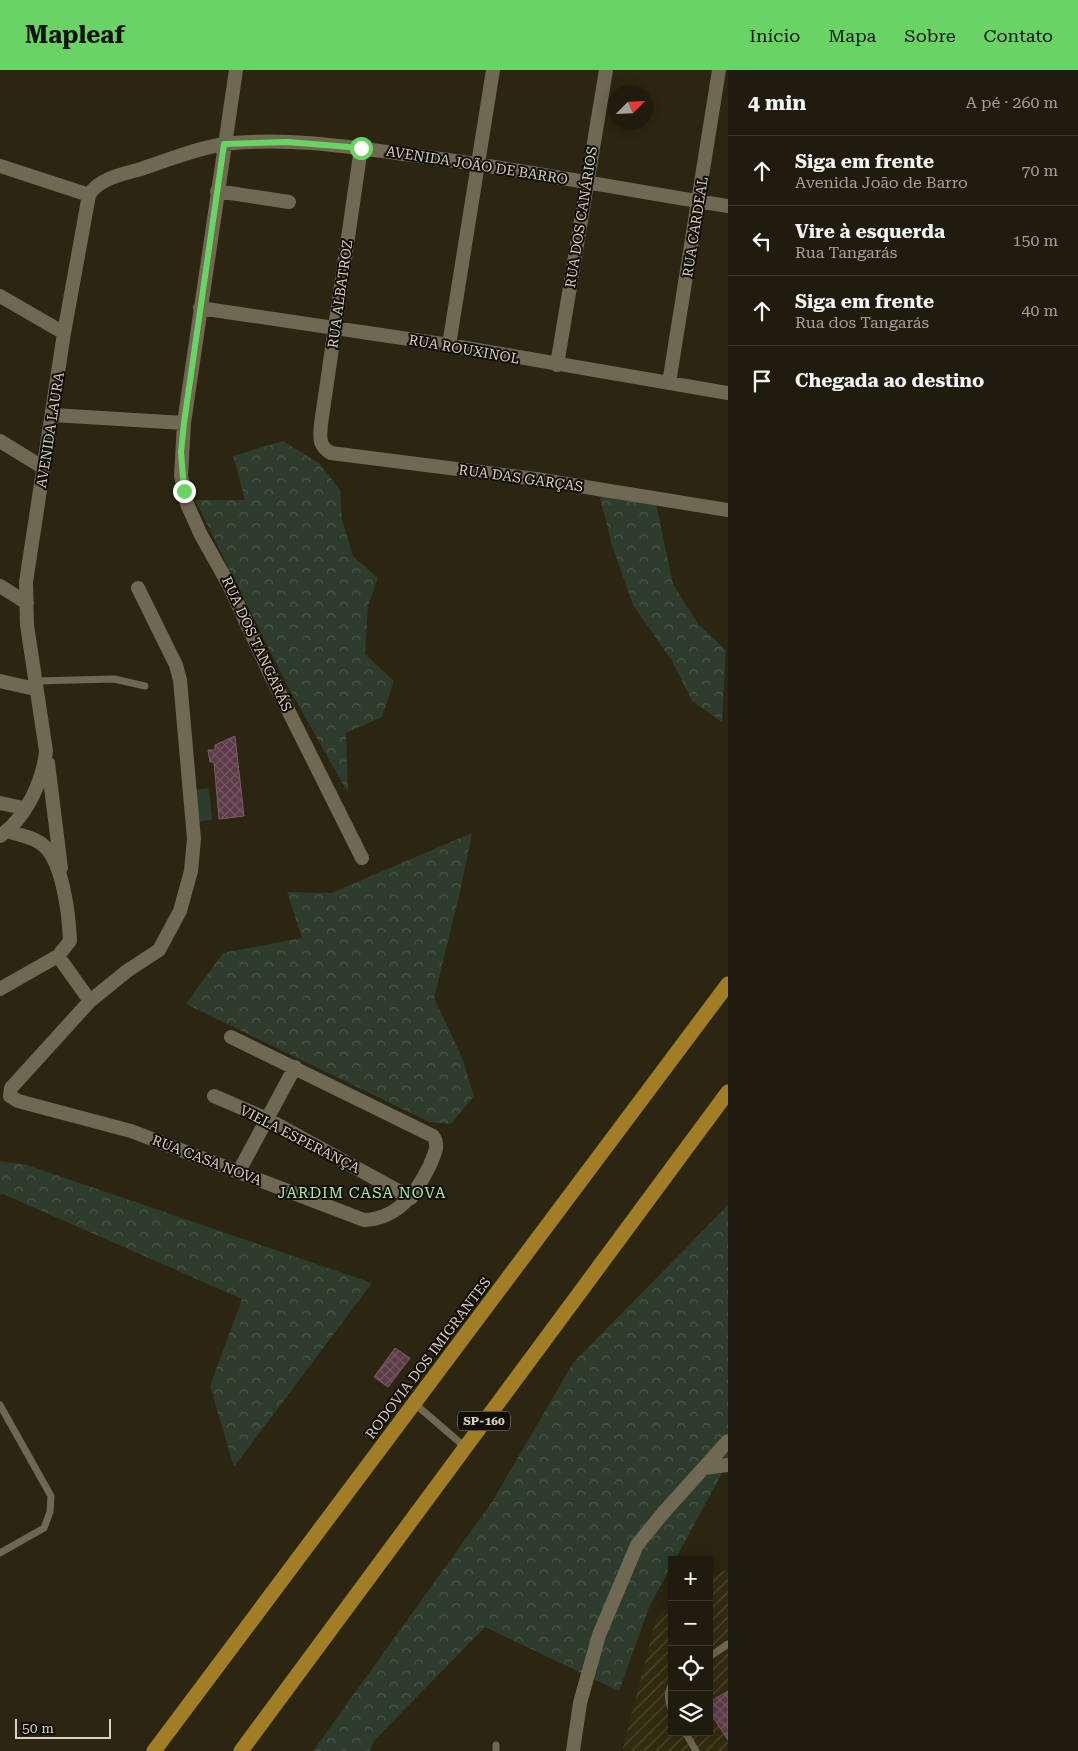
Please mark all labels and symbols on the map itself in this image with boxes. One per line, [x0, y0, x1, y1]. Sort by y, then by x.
north arrow [608, 85, 653, 130]
route start [350, 137, 373, 160]
street label: AVENIDA JOÃO DE BARRO [385, 143, 569, 187]
street label: RUA DOS CANÁRIOS [562, 145, 600, 289]
street label: RUA CARDEAL [679, 175, 711, 278]
street label: RUA ALBATROZ [324, 239, 356, 349]
street label: RUA ROUXINOL [408, 331, 521, 367]
street label: AVENIDA LAURA [33, 371, 67, 489]
street label: RUA DAS GARÇAS [458, 461, 585, 495]
route end [173, 480, 196, 503]
street label: RUA DOS TANGARÁS [219, 574, 295, 714]
street label: VIELA ESPERANÇA [237, 1102, 363, 1176]
street label: RUA CASA NOVA [150, 1132, 264, 1188]
district label: JARDIM CASA NOVA [277, 1184, 447, 1202]
street label: RODOVIA DOS IMIGRANTES [362, 1274, 494, 1442]
road number: SP-160 [458, 1412, 510, 1430]
scale bar [15, 1716, 111, 1739]

